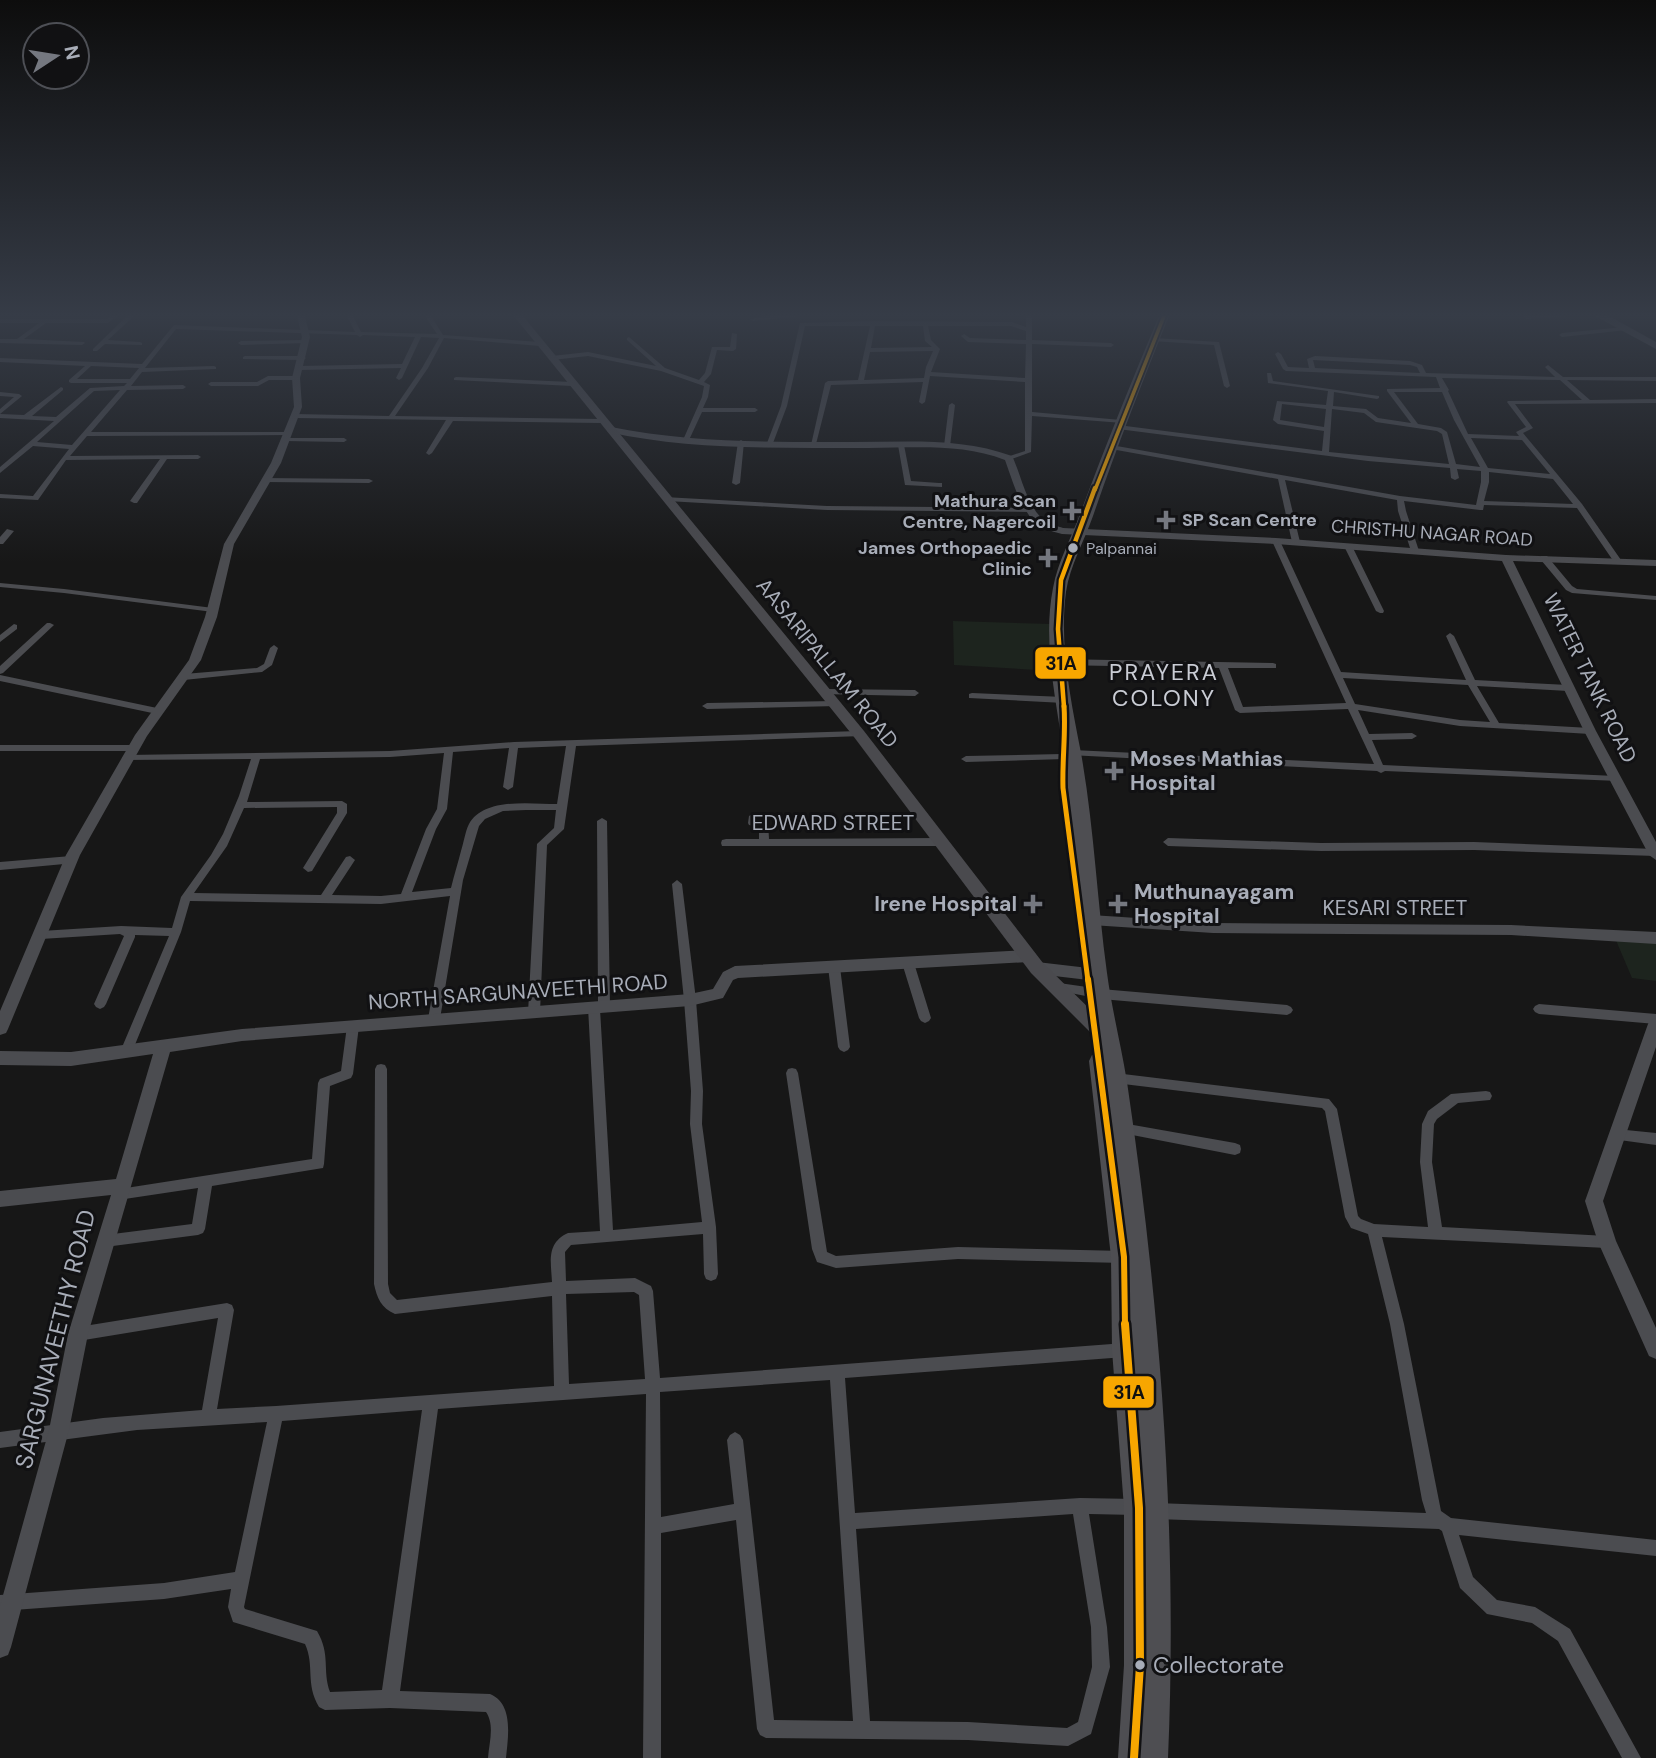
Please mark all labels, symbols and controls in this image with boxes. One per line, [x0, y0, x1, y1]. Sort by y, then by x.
north arrow [21, 21, 91, 91]
text: N [58, 43, 86, 62]
place label: Mathura Scan Centre, Nagercoil [903, 489, 1056, 534]
marker: Mathura Scan Centre, Nagercoil [1062, 501, 1082, 521]
place label: SP Scan Centre [1182, 508, 1317, 532]
marker: SP Scan Centre [1156, 510, 1176, 530]
street label: CHRISTHU NAGAR ROAD [1330, 514, 1534, 552]
place label: James Orthopaedic Clinic [858, 536, 1032, 581]
place label: Palpannai [1086, 538, 1157, 559]
marker: Palpannai [1066, 541, 1080, 555]
marker: James Orthopaedic Clinic [1038, 548, 1058, 568]
street label: AASARIPALLAM ROAD [750, 572, 904, 754]
street label: WATER TANK ROAD [1537, 589, 1643, 767]
line badge: 31A [1034, 646, 1087, 680]
text: 31A [1045, 651, 1077, 676]
district label: PRAYERA COLONY [1109, 657, 1219, 713]
place label: Moses Mathias Hospital [1130, 745, 1283, 797]
marker: Moses Mathias Hospital [1104, 761, 1124, 781]
street label: EDWARD STREET [752, 809, 915, 837]
place label: Muthunayagam Hospital [1134, 878, 1294, 930]
place label: Irene Hospital [874, 890, 1017, 918]
marker: Irene Hospital [1023, 894, 1043, 914]
marker: Muthunayagam Hospital [1108, 894, 1128, 914]
street label: KESARI STREET [1323, 894, 1468, 922]
street label: NORTH SARGUNAVEETHI ROAD [367, 968, 669, 1016]
street label: SARGUNAVEETHY ROAD [8, 1206, 102, 1472]
line badge: 31A [1102, 1375, 1155, 1409]
text: 31A [1113, 1380, 1145, 1405]
place label: Collectorate [1153, 1650, 1284, 1680]
marker: Collectorate [1133, 1658, 1147, 1672]

